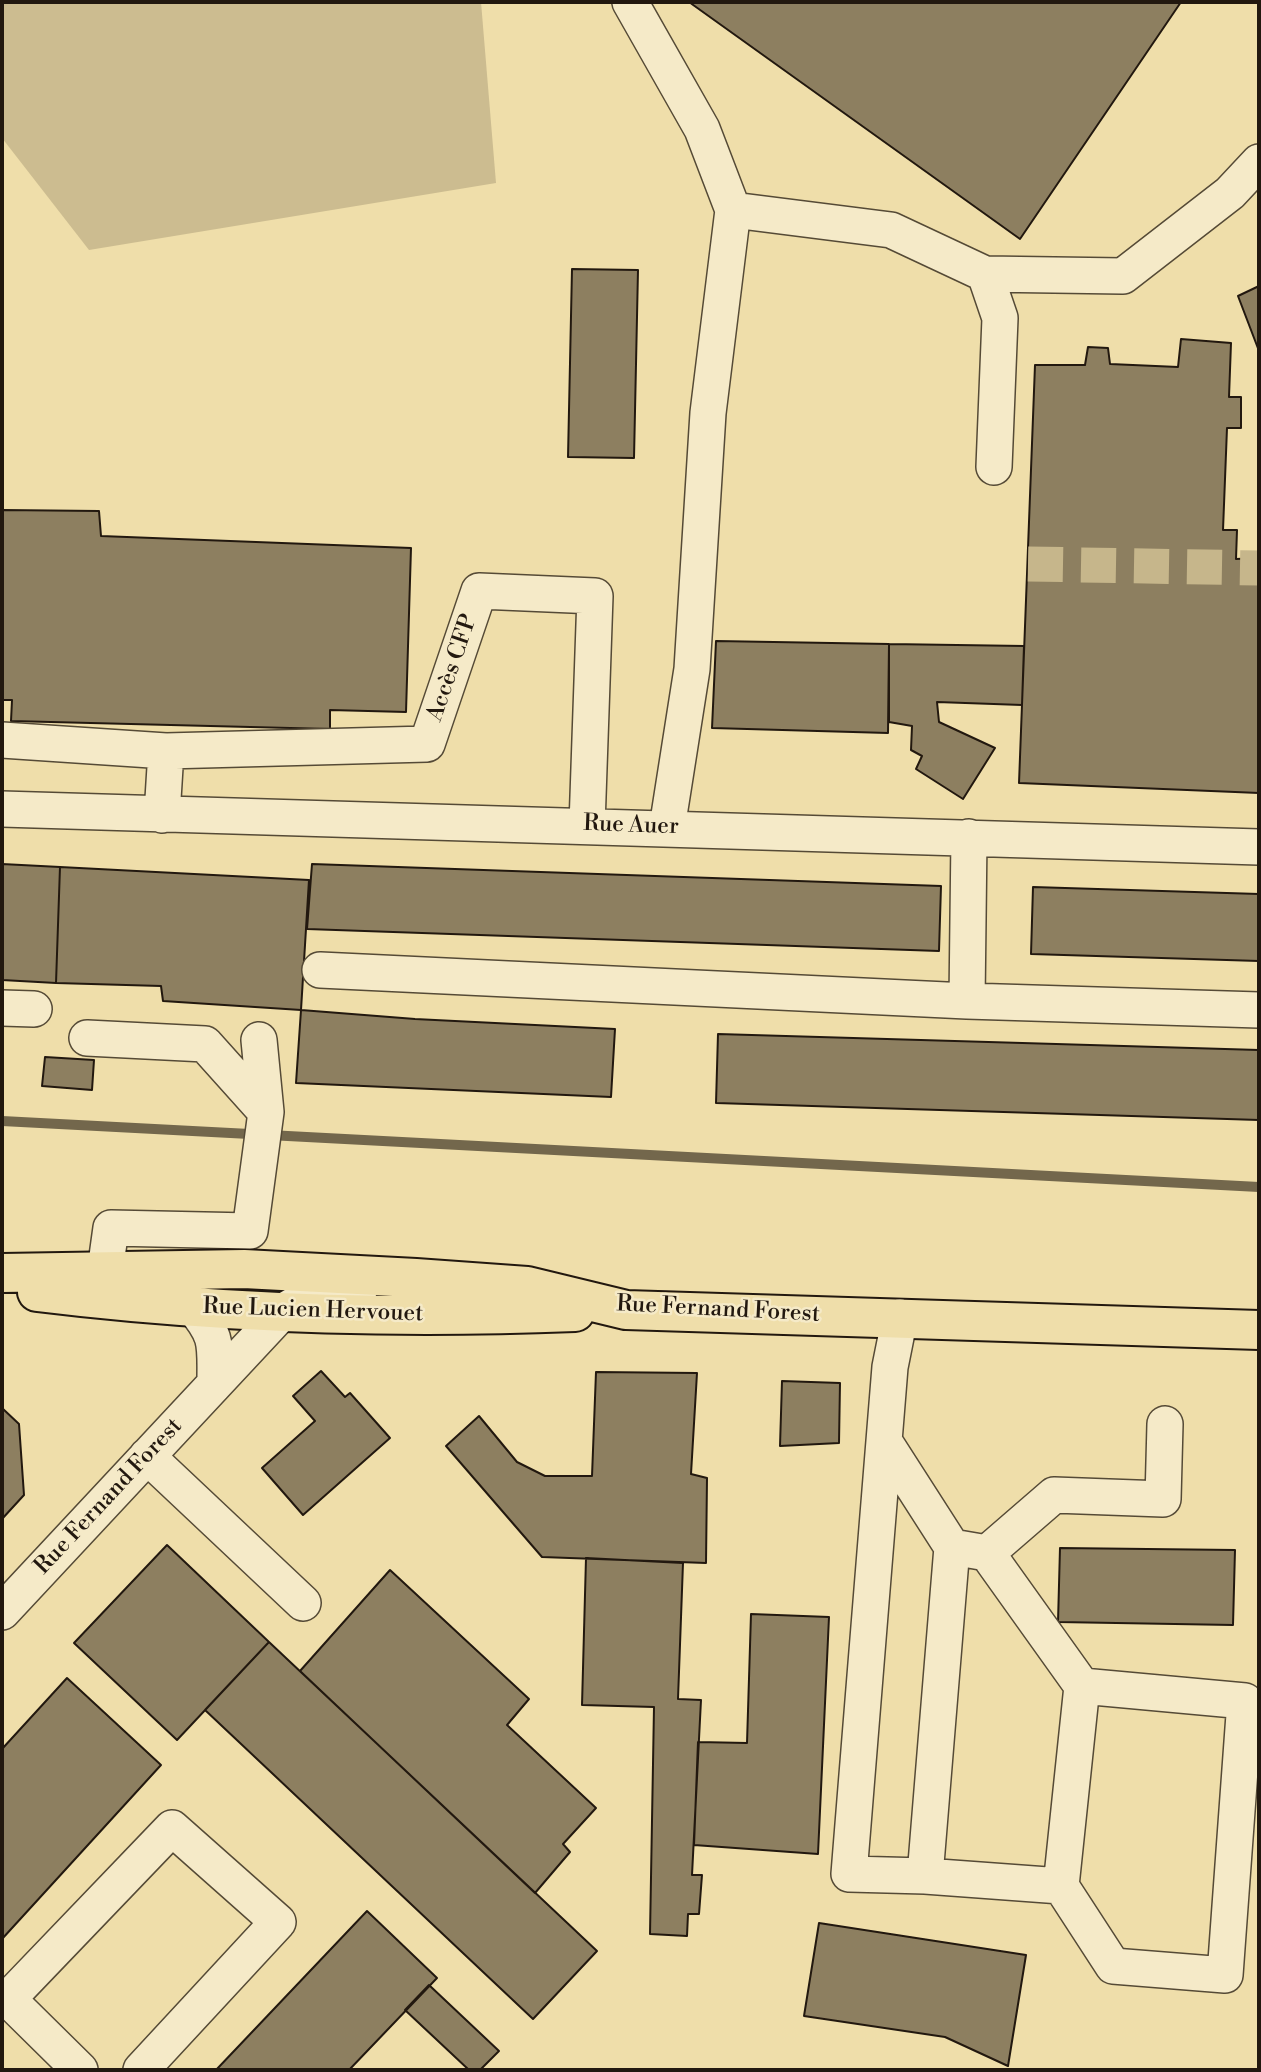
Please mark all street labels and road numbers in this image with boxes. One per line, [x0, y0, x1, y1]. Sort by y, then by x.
street label: Accès CFP [422, 611, 484, 725]
street label: Rue Auer [583, 811, 679, 841]
street label: Rue Fernand Forest [615, 1291, 821, 1329]
street label: Rue Lucien Hervouet [202, 1293, 424, 1329]
street label: Rue Fernand Forest [29, 1413, 189, 1581]

